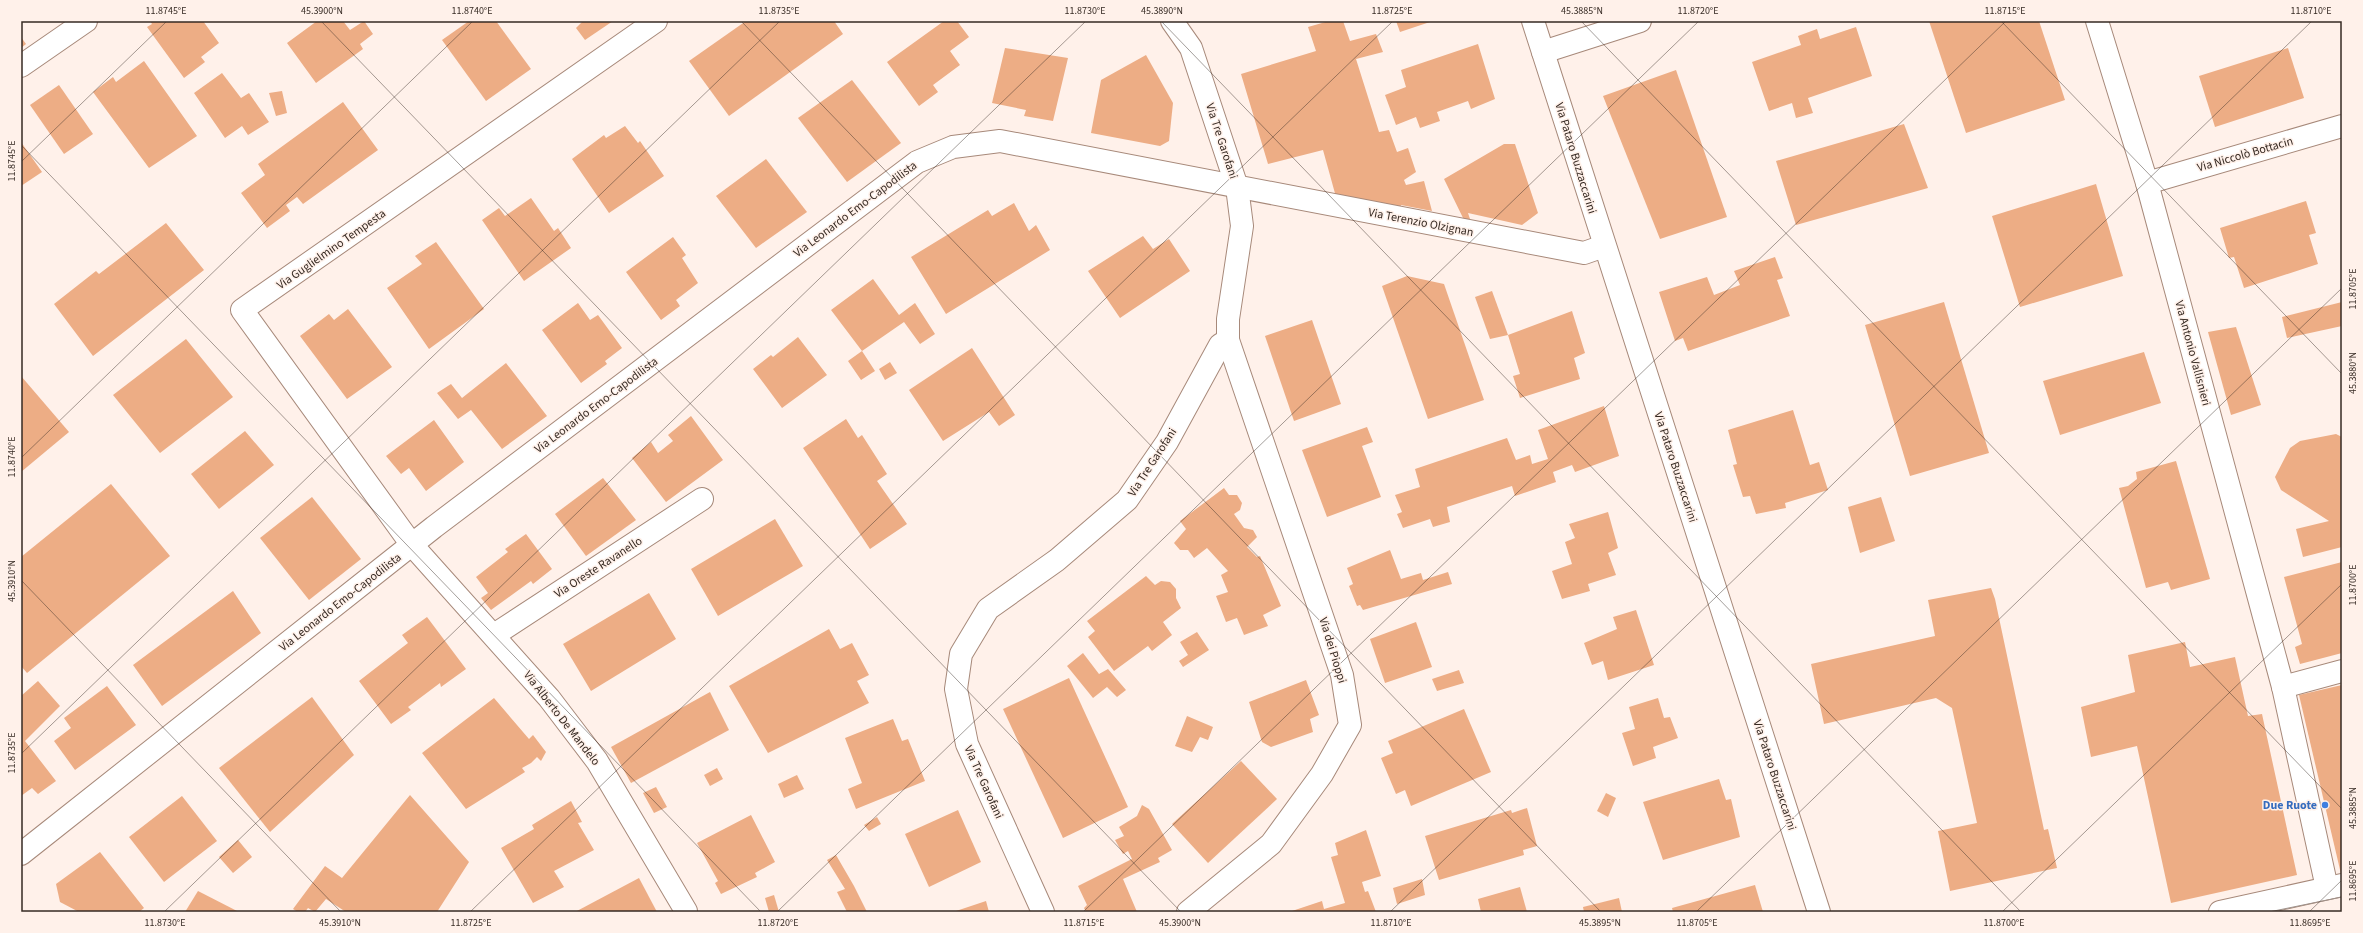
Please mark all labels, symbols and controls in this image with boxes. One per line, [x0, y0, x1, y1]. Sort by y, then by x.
text: 11.8745°E [146, 4, 186, 18]
text: 45.3900°N [301, 4, 343, 18]
text: 11.8740°E [452, 4, 492, 18]
text: 11.8735°E [759, 4, 799, 18]
text: 11.8730°E [1065, 4, 1105, 18]
text: 45.3890°N [1141, 4, 1183, 18]
text: 11.8725°E [1372, 4, 1412, 18]
text: 45.3885°N [1561, 4, 1603, 18]
text: 11.8720°E [1678, 4, 1718, 18]
text: 11.8715°E [1985, 4, 2025, 18]
text: 11.8710°E [2291, 4, 2331, 18]
street label: Via Tre Garofani [1201, 101, 1242, 181]
street label: Via Pataro Buzzaccarini [1551, 101, 1601, 216]
street label: Via Niccolò Bottacin [2195, 133, 2295, 176]
text: 11.8745°E [5, 141, 19, 181]
street label: Via Leonardo Emo-Capodilista [790, 157, 921, 262]
street label: Via Terenzio Olzignan [1367, 204, 1475, 241]
street label: Via Guglielmino Tempesta [273, 205, 389, 294]
text: 11.8705°E [2346, 269, 2360, 309]
street label: Via Antonio Vallisnieri [2170, 299, 2215, 408]
text: 45.3880°N [2346, 352, 2360, 394]
street label: Via Leonardo Emo-Capodilista [531, 353, 662, 458]
street label: Via Pataro Buzzaccarini [1650, 410, 1701, 525]
street label: Via Tre Garofani [1124, 425, 1181, 500]
text: 11.8740°E [5, 437, 19, 477]
street label: Via Oreste Ravanello [551, 533, 646, 602]
street label: Via Leonardo Emo-Capodilista [276, 549, 405, 656]
text: 45.3910°N [5, 560, 19, 602]
text: 11.8700°E [2346, 565, 2360, 605]
street label: Via dei Pioppi [1314, 615, 1351, 685]
street label: Via Alberto De Mandelo [519, 667, 604, 769]
street label: Via Pataro Buzzaccarini [1749, 718, 1800, 833]
text: 11.8735°E [5, 733, 19, 773]
street label: Via Tre Garofani [960, 743, 1007, 822]
text: 45.3885°N [2346, 787, 2360, 829]
place label: Due Ruote [2263, 797, 2317, 814]
marker: Due Ruote [2320, 800, 2330, 810]
text: 11.8695°E [2346, 861, 2360, 901]
text: 11.8730°E [145, 916, 185, 930]
text: 45.3910°N [319, 916, 361, 930]
text: 11.8725°E [451, 916, 491, 930]
text: 11.8720°E [758, 916, 798, 930]
text: 11.8715°E [1064, 916, 1104, 930]
text: 45.3900°N [1159, 916, 1201, 930]
text: 11.8710°E [1371, 916, 1411, 930]
text: 45.3895°N [1579, 916, 1621, 930]
text: 11.8705°E [1677, 916, 1717, 930]
text: 11.8700°E [1984, 916, 2024, 930]
text: 11.8695°E [2290, 916, 2330, 930]

